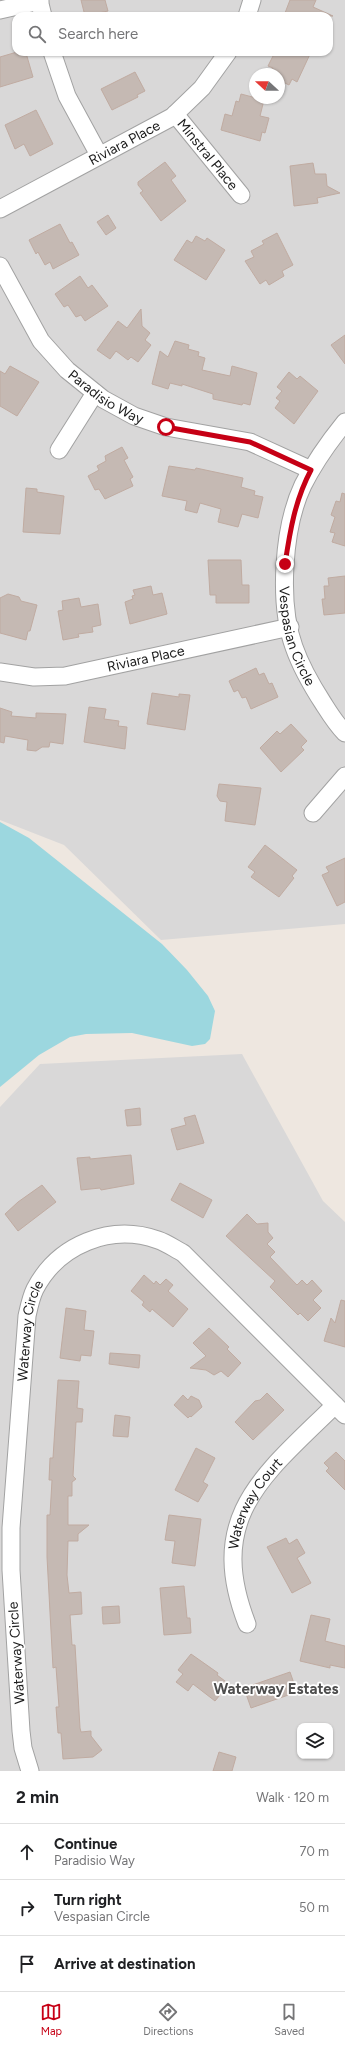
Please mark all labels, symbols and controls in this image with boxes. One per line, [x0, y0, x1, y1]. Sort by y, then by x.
search box [12, 12, 333, 56]
icon: search [26, 23, 48, 45]
text: Search here [58, 25, 138, 43]
north arrow [249, 68, 285, 104]
street label: Minstral Place [173, 116, 242, 194]
street label: Riviara Place [86, 117, 164, 169]
street label: Paradisio Way [64, 366, 146, 428]
route start [157, 418, 175, 436]
route end [276, 555, 294, 573]
street label: Vespasian Circle [275, 586, 319, 689]
street label: Riviara Place [106, 642, 186, 676]
street label: Waterway Circle [14, 1277, 47, 1382]
street label: Waterway Court [225, 1454, 286, 1550]
street label: Waterway Circle [4, 1601, 29, 1705]
district label: Waterway Estates [213, 1680, 339, 1698]
map controls [297, 1723, 333, 1759]
button: layers [297, 1723, 333, 1759]
text: 2 min [16, 1787, 59, 1807]
text: Walk · 120 m [256, 1790, 329, 1805]
text: Continue [54, 1835, 117, 1853]
icon: ahead [16, 1841, 38, 1863]
text: 70 m [299, 1844, 329, 1859]
text: Paradisio Way [54, 1853, 135, 1868]
text: Turn right [54, 1891, 122, 1909]
icon: right [16, 1897, 38, 1919]
text: 50 m [299, 1900, 329, 1915]
text: Vespasian Circle [54, 1909, 150, 1924]
icon: arrive [16, 1953, 38, 1975]
text: Arrive at destination [54, 1955, 195, 1973]
tab: Map [40, 2001, 62, 2038]
tab: Directions [143, 2001, 193, 2038]
tab: Saved [274, 2001, 305, 2038]

